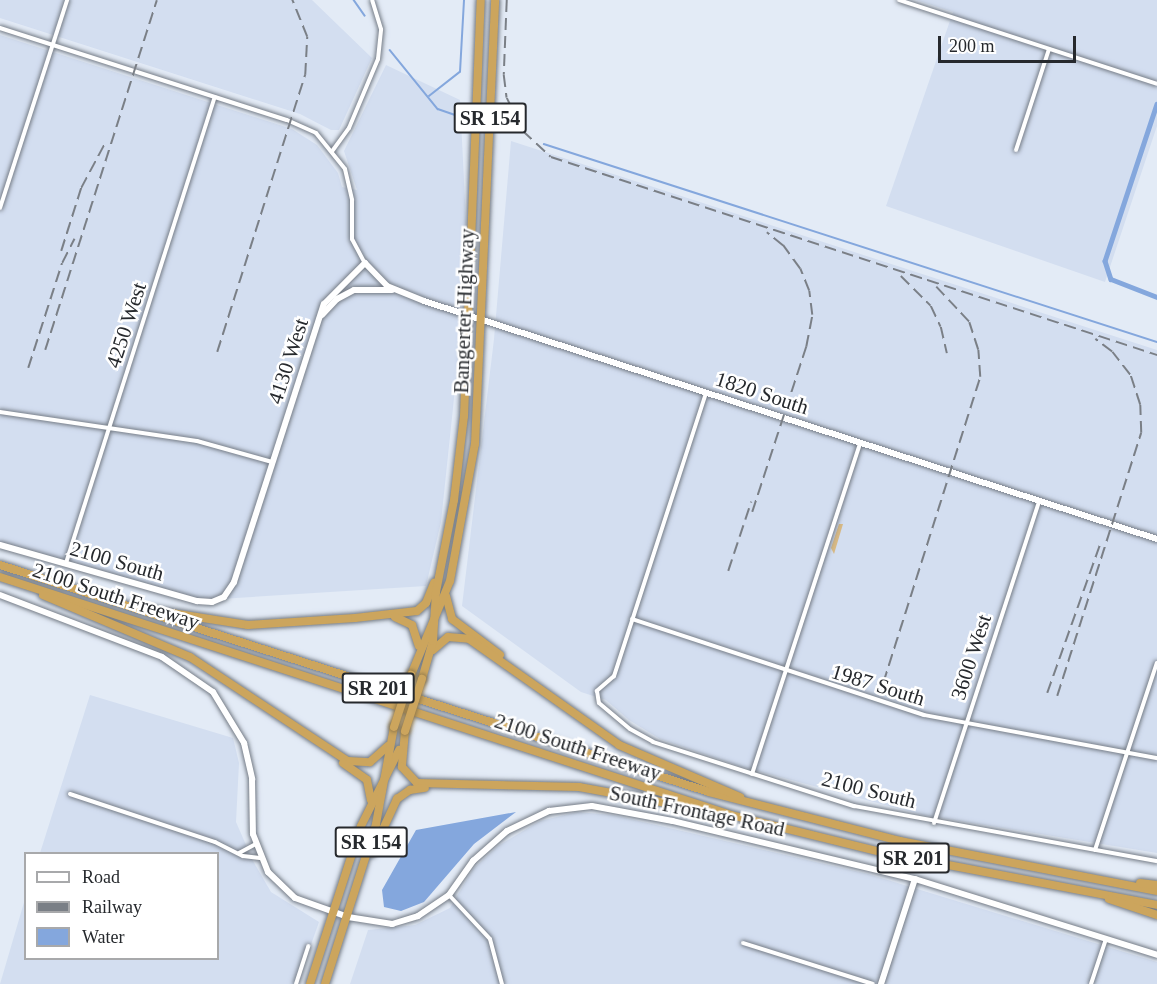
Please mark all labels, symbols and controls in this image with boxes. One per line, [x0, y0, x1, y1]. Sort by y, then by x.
scale bar [941, 24, 1079, 62]
text: 200 m [949, 36, 995, 56]
road number: SR 154 [452, 101, 528, 135]
street label: Bangerter Highway [449, 228, 479, 394]
street label: 4250 West [100, 279, 152, 371]
street label: 4130 West [262, 315, 314, 407]
street label: 1820 South [712, 366, 812, 420]
street label: 2100 South [67, 536, 167, 586]
street label: 2100 South Freeway [29, 557, 203, 635]
street label: 3600 West [945, 611, 997, 703]
street label: 1987 South [828, 659, 928, 711]
road number: SR 201 [340, 671, 416, 705]
street label: 2100 South Freeway [491, 708, 665, 786]
street label: 2100 South [819, 766, 919, 814]
street label: South Frontage Road [607, 780, 787, 842]
road number: SR 154 [334, 825, 409, 859]
road number: SR 201 [876, 841, 950, 875]
legend [24, 852, 219, 960]
text: Road [82, 867, 120, 887]
text: Railway [82, 897, 142, 917]
text: Water [82, 927, 125, 947]

